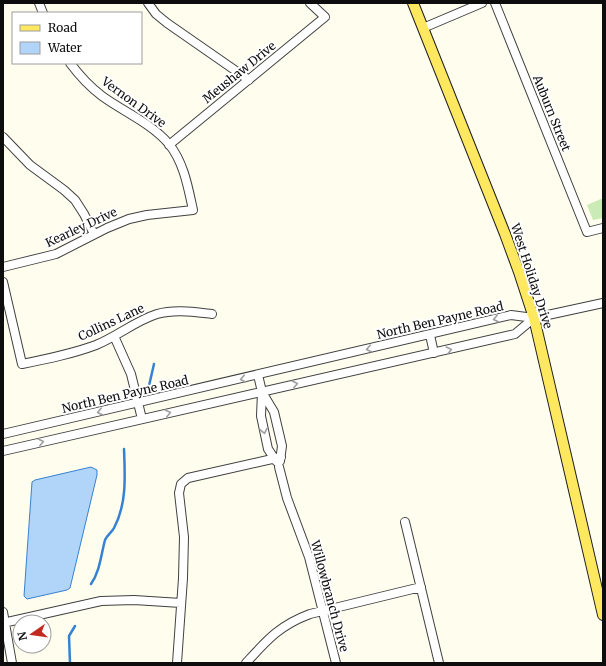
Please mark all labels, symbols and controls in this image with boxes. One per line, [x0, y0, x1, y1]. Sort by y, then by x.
legend [12, 12, 142, 64]
text: Road [48, 20, 77, 35]
street label: Meushaw Drive [199, 38, 279, 106]
text: Water [47, 40, 83, 55]
street label: Auburn Street [530, 72, 574, 154]
street label: Vernon Drive [98, 73, 169, 130]
street label: Kearley Drive [43, 204, 119, 250]
street label: West Holiday Drive [508, 221, 556, 330]
street label: North Ben Payne Road [375, 298, 505, 342]
street label: Collins Lane [76, 300, 146, 344]
one-way arrow [493, 314, 500, 323]
one-way arrow [366, 344, 373, 353]
one-way arrow [445, 346, 452, 354]
street label: North Ben Payne Road [60, 372, 190, 416]
one-way arrow [240, 374, 247, 383]
one-way arrow [291, 381, 298, 389]
one-way arrow [97, 408, 103, 416]
one-way arrow [165, 410, 171, 418]
one-way arrow [260, 427, 268, 434]
one-way arrow [38, 439, 44, 447]
street label: Willowbranch Drive [308, 538, 352, 653]
north arrow [12, 614, 52, 654]
text: N [14, 630, 30, 642]

